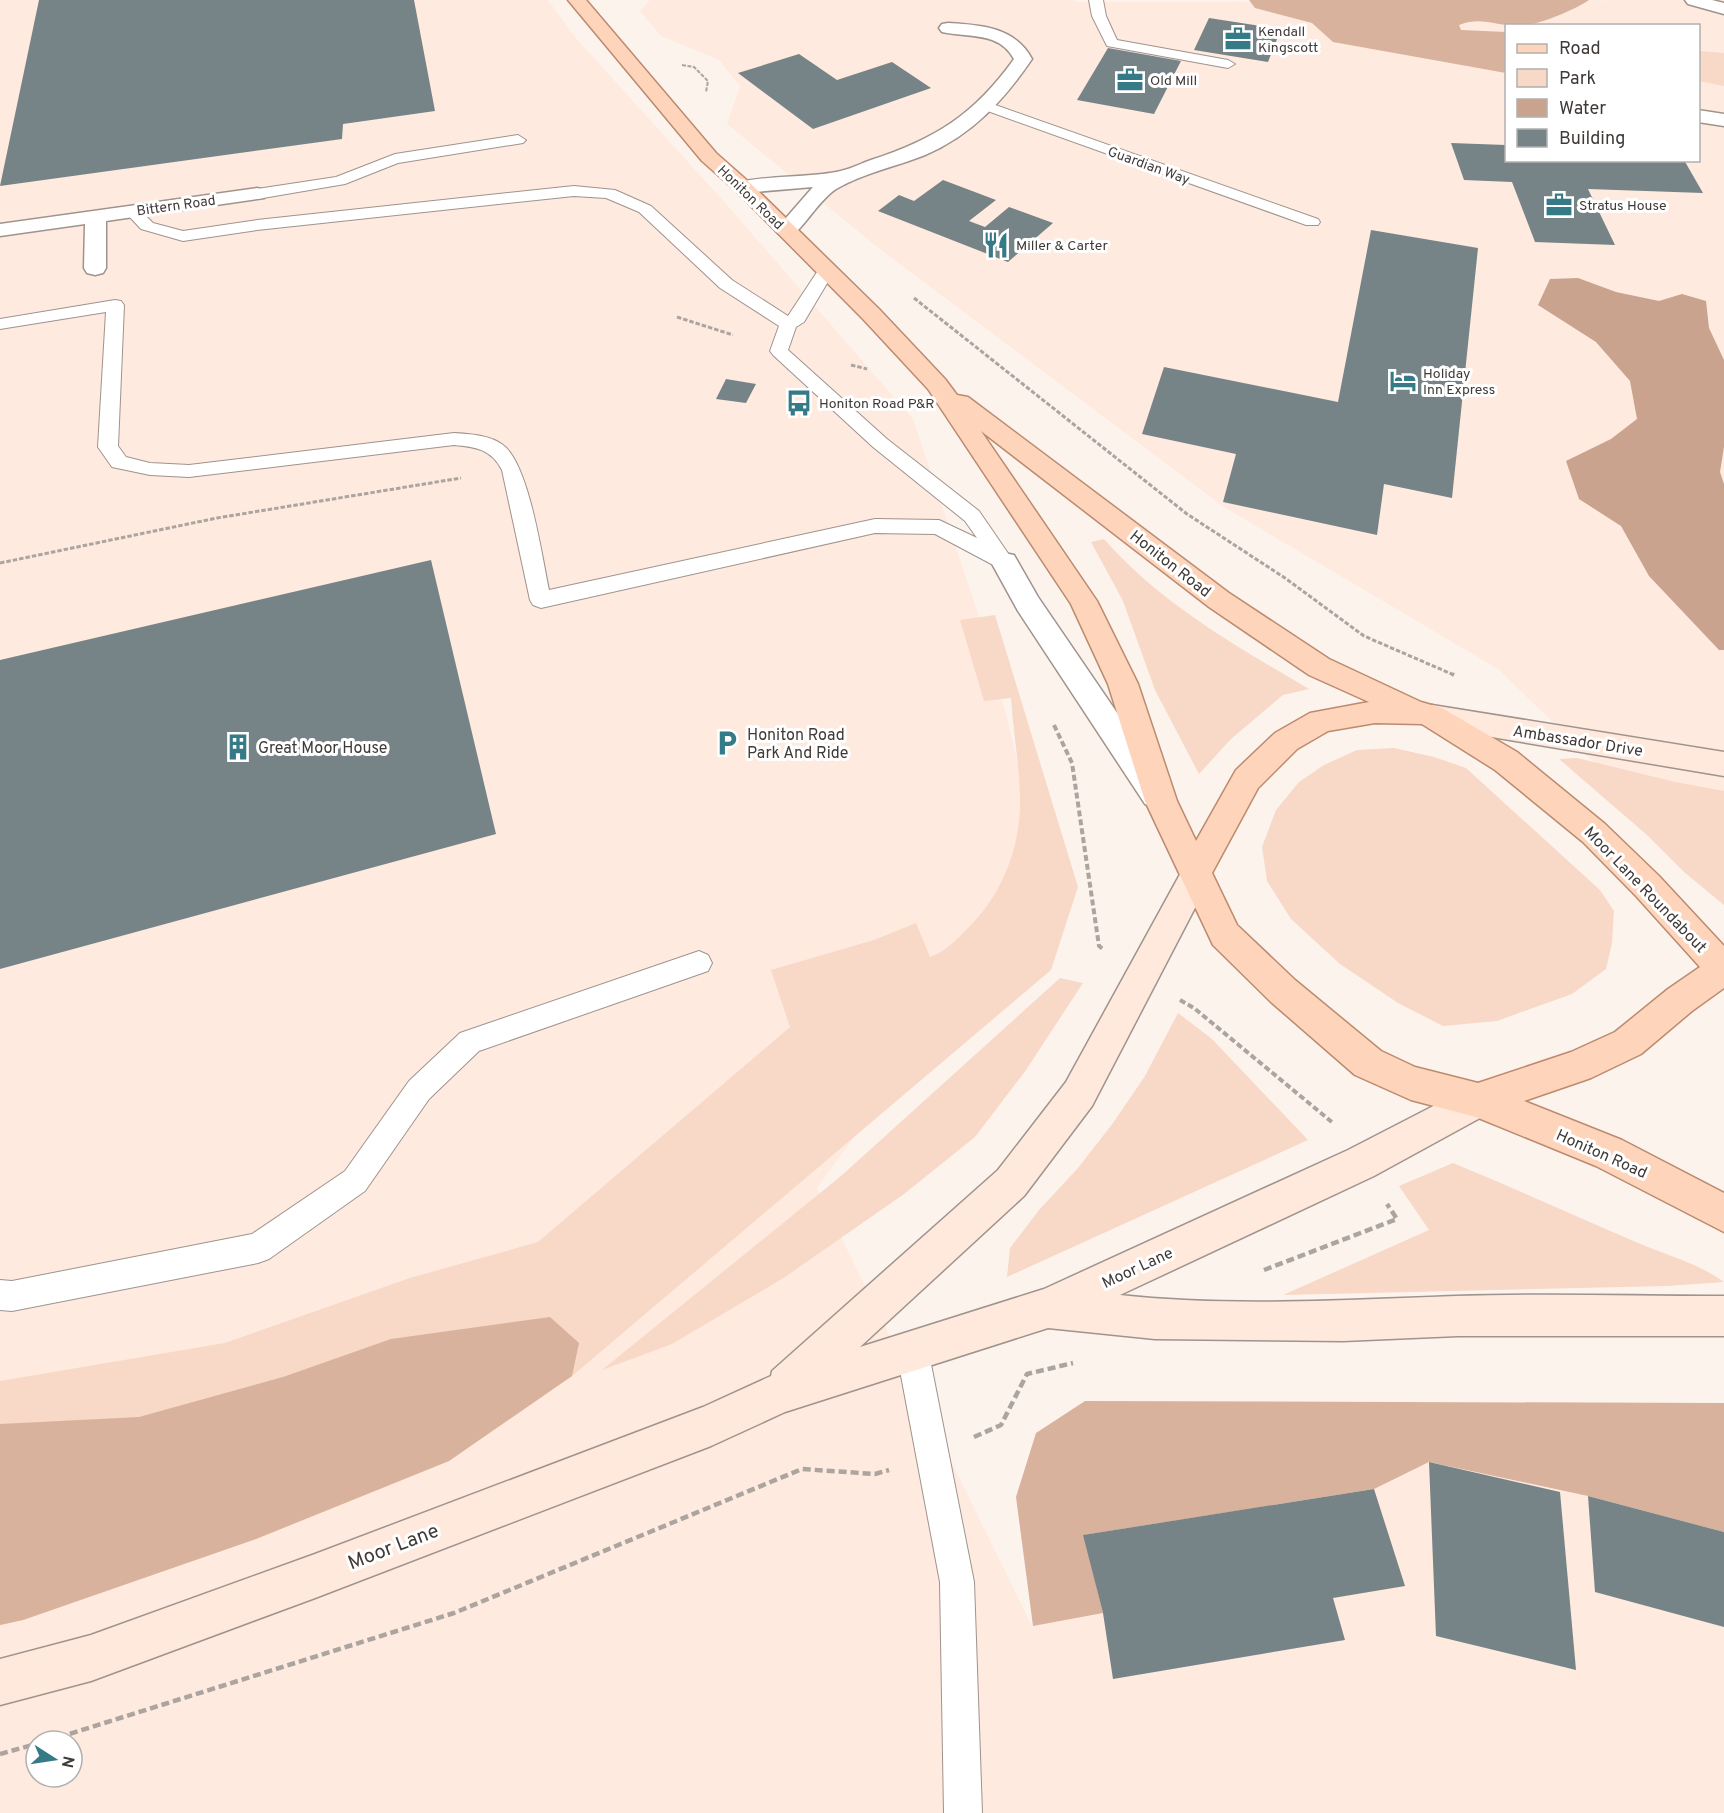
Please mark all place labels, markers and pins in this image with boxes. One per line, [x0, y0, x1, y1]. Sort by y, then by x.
office icon: Kendall Kingscott [1223, 24, 1253, 54]
place label: Kendall Kingscott [1258, 24, 1318, 57]
office icon: Old Mill [1115, 65, 1145, 95]
place label: Old Mill [1150, 73, 1197, 90]
office icon: Stratus House [1544, 190, 1574, 220]
place label: Stratus House [1579, 198, 1666, 215]
restaurant icon: Miller & Carter [981, 230, 1011, 260]
place label: Miller & Carter [1016, 238, 1108, 255]
hotel icon: Holiday Inn Express [1388, 366, 1418, 396]
place label: Holiday Inn Express [1423, 366, 1495, 399]
bus stop icon: Honiton Road P&R [784, 388, 814, 418]
place label: Honiton Road P&R [819, 396, 935, 413]
place label: Honiton Road Park And Ride [747, 726, 848, 764]
parking icon: Honiton Road Park And Ride [712, 728, 742, 758]
building icon: Great Moor House [223, 732, 253, 762]
place label: Great Moor House [258, 739, 387, 759]

